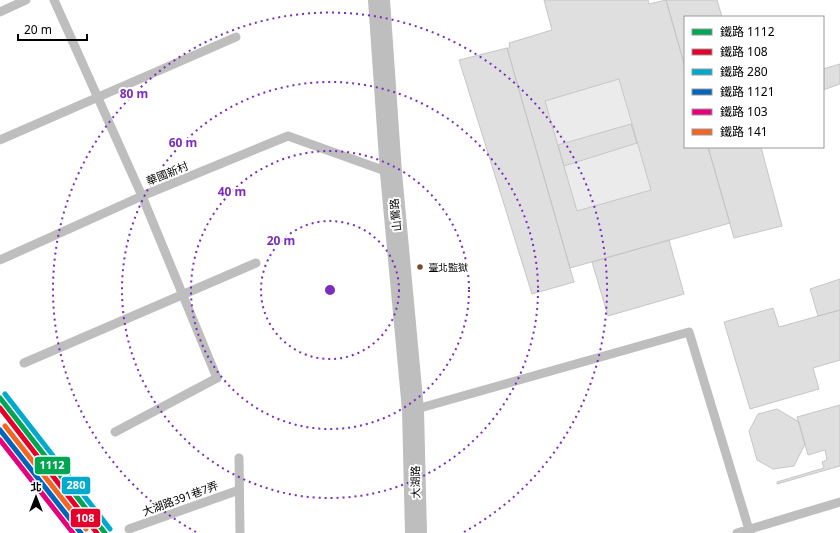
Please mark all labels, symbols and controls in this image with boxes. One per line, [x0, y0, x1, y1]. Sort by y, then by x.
scale bar [18, 16, 87, 42]
legend [684, 16, 824, 148]
text: 20 m [24, 21, 52, 38]
text: 鐵路 1112 [720, 23, 775, 40]
text: 鐵路 108 [720, 43, 768, 60]
text: 鐵路 280 [720, 63, 768, 80]
text: 鐵路 1121 [720, 83, 775, 100]
text: 80 m [120, 85, 148, 102]
text: 鐵路 103 [720, 103, 768, 120]
text: 鐵路 141 [720, 123, 768, 140]
text: 60 m [169, 134, 197, 151]
street label: 華國新村 [144, 158, 190, 188]
text: 40 m [218, 183, 246, 200]
street label: 山鶯路 [386, 198, 404, 232]
text: 20 m [267, 232, 295, 249]
place label: 臺北監獄 [428, 260, 468, 274]
marker: 臺北監獄 [415, 262, 425, 272]
centre of rings [323, 283, 337, 297]
line badge: 1112 [34, 456, 71, 475]
text: 1112 [39, 457, 65, 472]
street label: 大湖路 [407, 465, 423, 499]
line badge: 280 [61, 476, 91, 495]
north arrow [16, 477, 56, 517]
text: 280 [67, 477, 85, 492]
street label: 大湖路391巷7弄 [140, 477, 220, 519]
text: 北 [31, 479, 42, 494]
line badge: 108 [70, 508, 101, 528]
text: 108 [76, 510, 94, 525]

